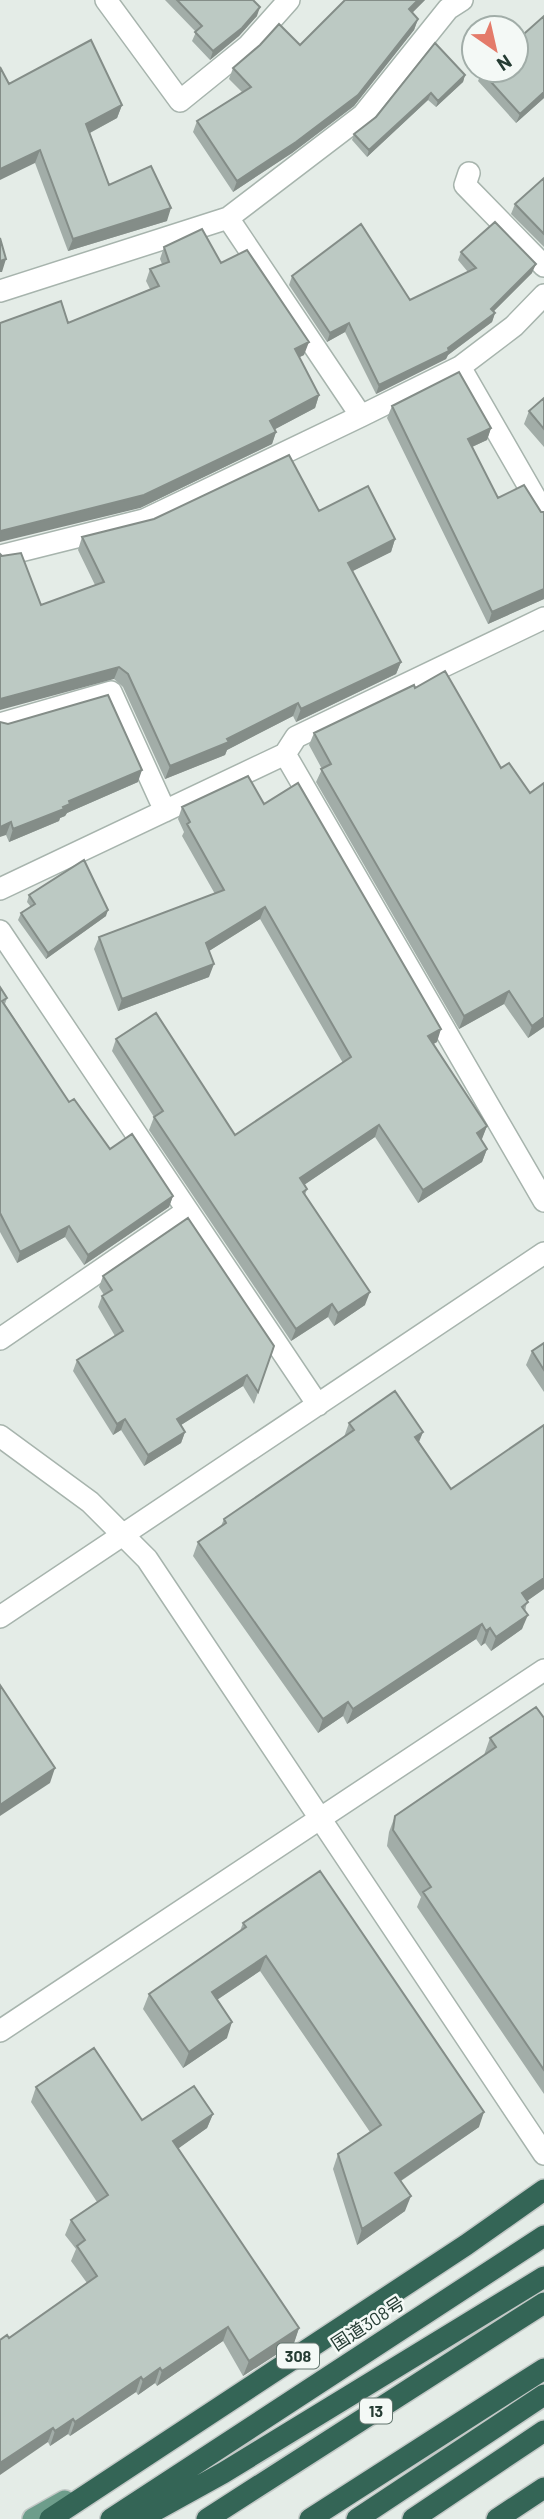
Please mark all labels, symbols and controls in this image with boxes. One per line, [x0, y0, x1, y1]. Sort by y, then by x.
north arrow [460, 14, 530, 84]
text: N [493, 50, 516, 77]
street label: 国道308号 [327, 2291, 408, 2355]
road number: 308 [277, 2344, 319, 2368]
road number: 13 [360, 2398, 392, 2424]

